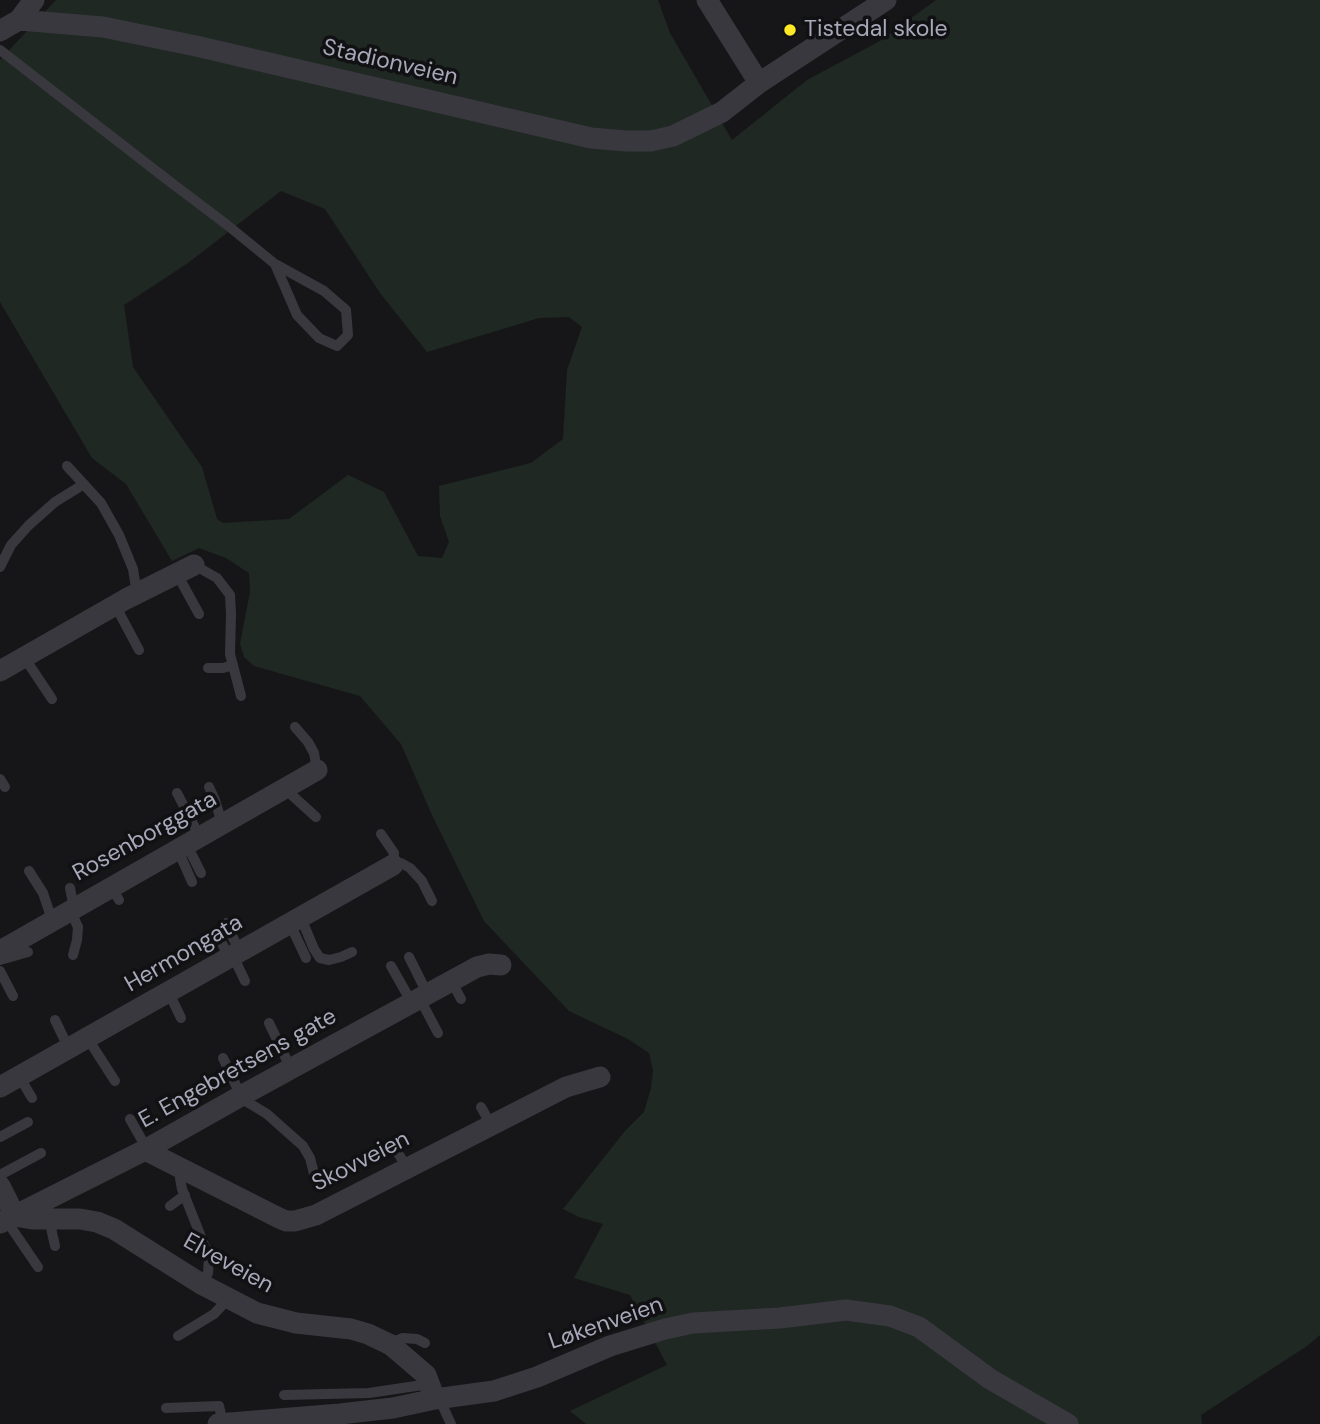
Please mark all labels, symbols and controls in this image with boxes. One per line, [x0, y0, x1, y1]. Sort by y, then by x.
place label: Tistedal skole [804, 16, 948, 44]
marker: Tistedal skole [782, 22, 798, 38]
street label: Stadionveien [320, 34, 460, 92]
street label: Rosenborggata [68, 786, 222, 888]
street label: Hermongata [120, 909, 248, 999]
street label: E. Engebretsens gate [134, 1003, 342, 1135]
street label: Skovveien [308, 1126, 414, 1198]
street label: Elveveien [178, 1228, 278, 1300]
street label: Løkenveien [545, 1292, 667, 1356]

